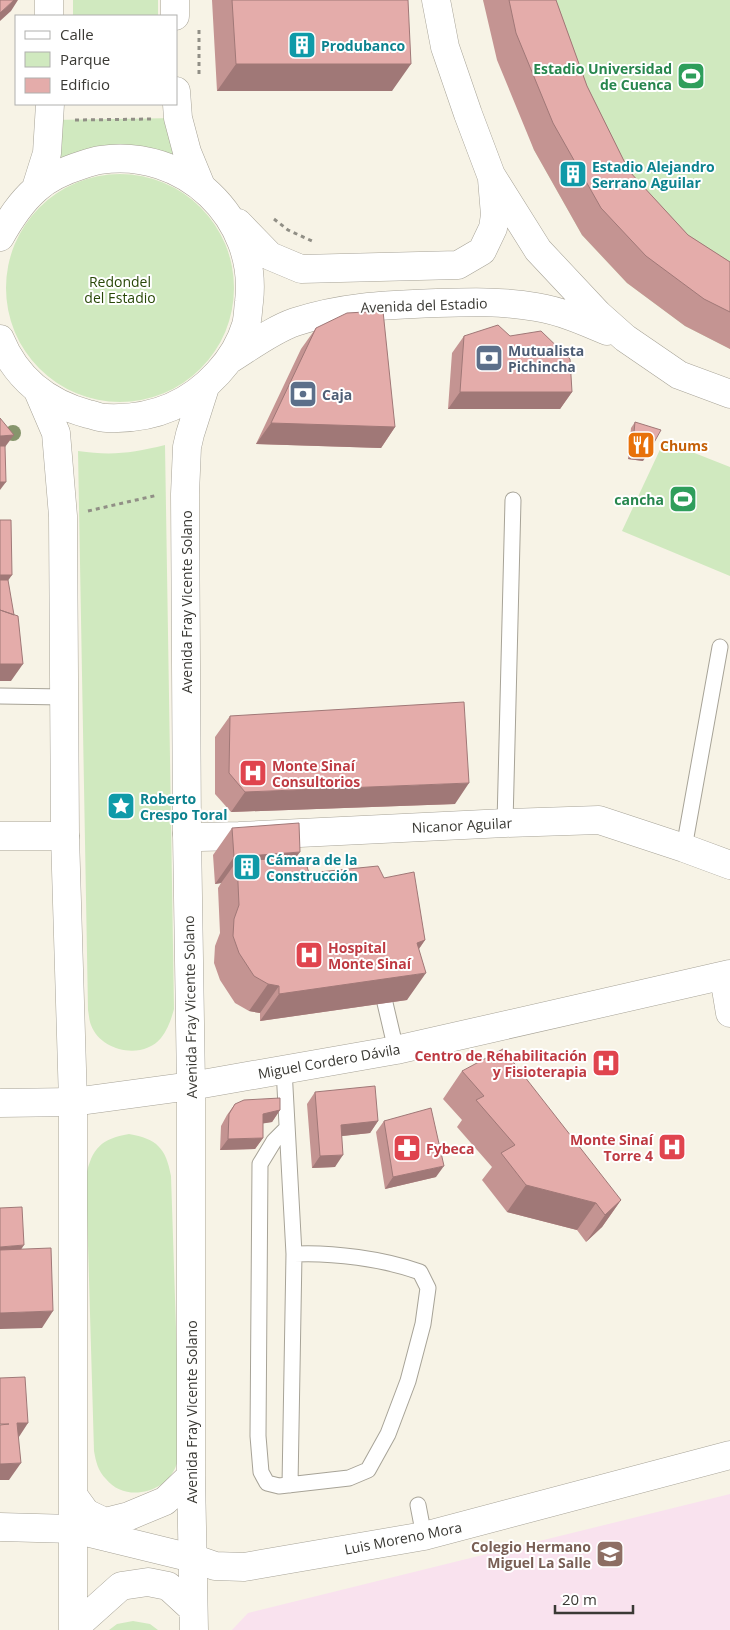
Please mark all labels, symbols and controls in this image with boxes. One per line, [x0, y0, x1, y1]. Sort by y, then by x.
legend [15, 15, 178, 105]
text: Calle [60, 24, 94, 44]
building icon: Produbanco [287, 30, 317, 60]
place label: Produbanco [321, 36, 406, 55]
text: Parque [60, 49, 110, 69]
place label: Estadio Universidad de Cuenca [533, 59, 672, 94]
sports icon: Estadio Universidad de Cuenca [676, 61, 706, 91]
text: Edificio [60, 74, 110, 94]
place label: Estadio Alejandro Serrano Aguilar [592, 157, 715, 192]
building icon: Estadio Alejandro Serrano Aguilar [558, 159, 588, 189]
park label: Redondel del Estadio [84, 272, 156, 307]
street label: Avenida del Estadio [360, 293, 488, 317]
place label: Mutualista Pichincha [508, 341, 584, 376]
bank icon: Mutualista Pichincha [474, 343, 504, 373]
bank icon: Caja [288, 379, 318, 409]
place label: Caja [322, 385, 352, 404]
restaurant icon: Chums [626, 430, 656, 460]
place label: Chums [660, 436, 708, 455]
sports icon: cancha [668, 484, 698, 514]
place label: cancha [614, 490, 664, 509]
street label: Avenida Fray Vicente Solano [177, 510, 196, 694]
place label: Monte Sinaí Consultorios [272, 756, 360, 791]
hospital icon: Monte Sinaí Consultorios [238, 758, 268, 788]
place label: Roberto Crespo Toral [140, 789, 228, 824]
place icon: Roberto Crespo Toral [106, 791, 136, 821]
street label: Nicanor Aguilar [411, 813, 513, 837]
place label: Cámara de la Construcción [266, 850, 358, 885]
building icon: Cámara de la Construcción [232, 852, 262, 882]
street label: Avenida Fray Vicente Solano [179, 915, 201, 1099]
place label: Hospital Monte Sinaí [328, 938, 412, 973]
hospital icon: Hospital Monte Sinaí [294, 940, 324, 970]
street label: Miguel Cordero Dávila [256, 1039, 402, 1083]
place label: Centro de Rehabilitación y Fisioterapia [414, 1046, 587, 1081]
hospital icon: Centro de Rehabilitación y Fisioterapia [591, 1048, 621, 1078]
place label: Monte Sinaí Torre 4 [570, 1130, 654, 1165]
hospital icon: Monte Sinaí Torre 4 [657, 1132, 687, 1162]
pharmacy icon: Fybeca [392, 1133, 422, 1163]
place label: Fybeca [426, 1139, 474, 1158]
street label: Avenida Fray Vicente Solano [182, 1320, 201, 1504]
street label: Luis Moreno Mora [343, 1517, 463, 1559]
place label: Colegio Hermano Miguel La Salle [471, 1537, 591, 1572]
school or university icon: Colegio Hermano Miguel La Salle [595, 1539, 625, 1569]
scale bar [555, 1582, 632, 1614]
text: 20 m [562, 1589, 597, 1609]

